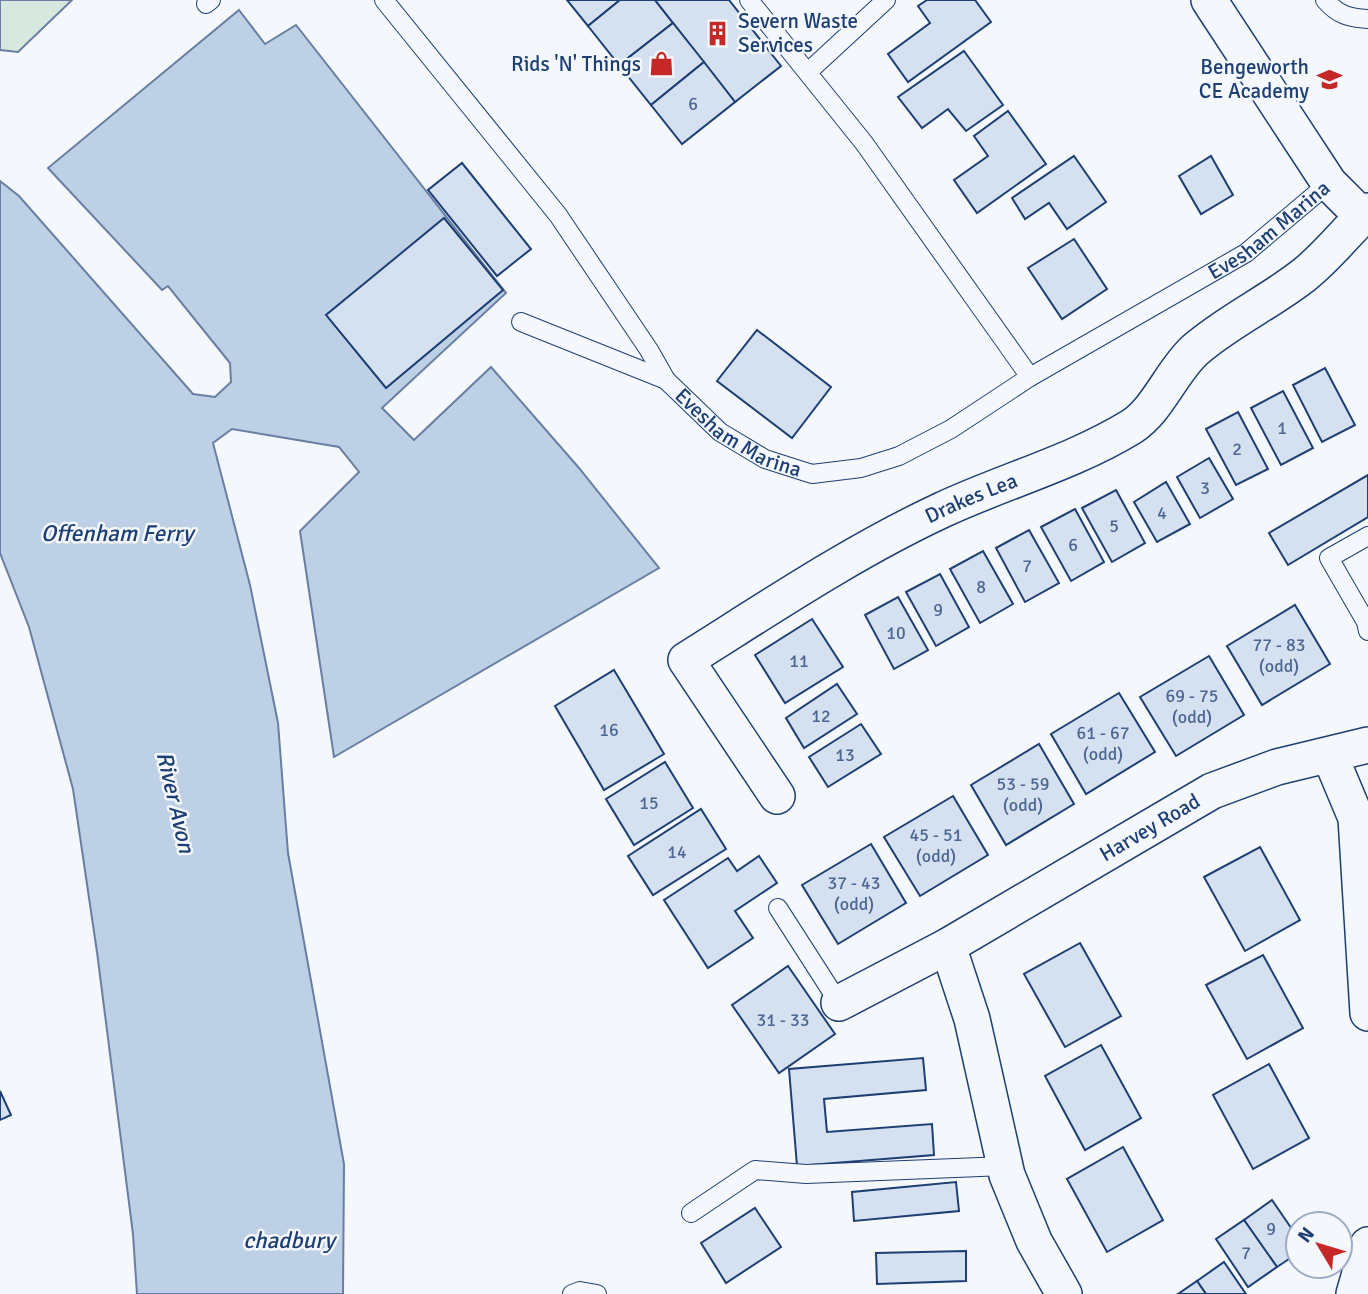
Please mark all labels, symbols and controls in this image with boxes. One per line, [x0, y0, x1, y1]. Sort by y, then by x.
place label: Severn Waste Services [738, 8, 858, 58]
building icon: Severn Waste Services [704, 19, 732, 47]
shop icon: Rids 'N' Things [647, 50, 675, 78]
place label: Rids 'N' Things [511, 51, 641, 77]
place label: Bengeworth CE Academy [1199, 54, 1309, 104]
school or university icon: Bengeworth CE Academy [1315, 65, 1343, 93]
house number: 6 [688, 93, 698, 115]
street label: Evesham Marina [1203, 175, 1335, 285]
street label: Evesham Marina [669, 383, 805, 483]
house number: 1 [1277, 417, 1287, 439]
house number: 2 [1232, 438, 1242, 460]
street label: Drakes Lea [921, 467, 1021, 529]
house number: 3 [1200, 477, 1210, 499]
house number: 4 [1157, 502, 1167, 524]
house number: 5 [1109, 515, 1119, 537]
water label: Offenham Ferry [41, 519, 196, 548]
house number: 6 [1068, 534, 1078, 556]
house number: 7 [1022, 555, 1032, 577]
house number: 8 [976, 576, 986, 598]
house number: 9 [933, 599, 943, 621]
house number: 10 [886, 622, 906, 644]
house number: 77 - 83 (odd) [1252, 634, 1306, 677]
house number: 11 [789, 650, 809, 672]
house number: 69 - 75 (odd) [1165, 685, 1219, 728]
house number: 12 [811, 705, 831, 727]
house number: 16 [599, 719, 619, 741]
house number: 61 - 67 (odd) [1076, 722, 1130, 765]
house number: 13 [835, 744, 855, 766]
water label: River Avon [150, 748, 202, 857]
house number: 53 - 59 (odd) [996, 773, 1050, 816]
street label: Harvey Road [1095, 788, 1205, 867]
house number: 15 [639, 792, 659, 814]
house number: 45 - 51 (odd) [909, 824, 963, 867]
house number: 14 [667, 841, 687, 863]
house number: 37 - 43 (odd) [827, 872, 881, 915]
house number: 31 - 33 [756, 1009, 810, 1031]
north arrow [1284, 1210, 1354, 1280]
house number: 9 [1266, 1218, 1276, 1240]
text: N [1293, 1223, 1320, 1248]
water label: chadbury [243, 1226, 338, 1255]
house number: 7 [1241, 1242, 1251, 1264]

